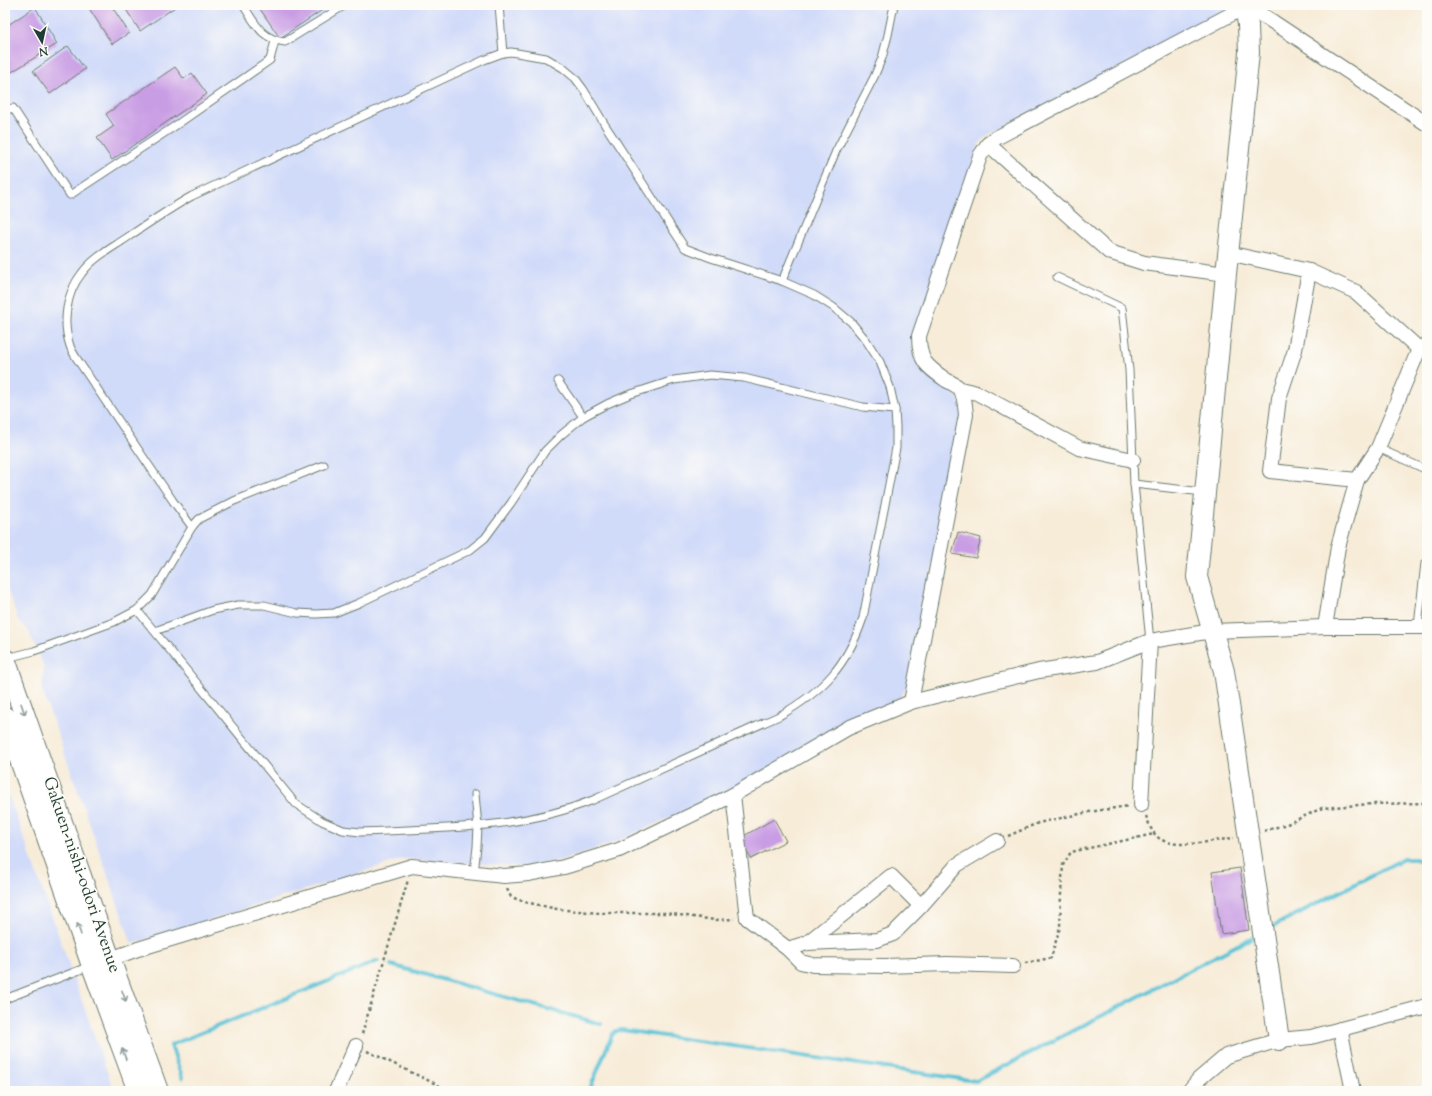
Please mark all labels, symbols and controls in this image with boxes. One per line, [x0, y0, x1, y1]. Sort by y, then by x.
north arrow [22, 22, 62, 62]
text: N [38, 42, 50, 60]
one-way arrow [19, 703, 27, 715]
street label: Gakuen-nishi-odori Avenue [36, 774, 126, 976]
one-way arrow [75, 923, 83, 935]
one-way arrow [120, 989, 128, 1001]
one-way arrow [120, 1048, 128, 1060]

